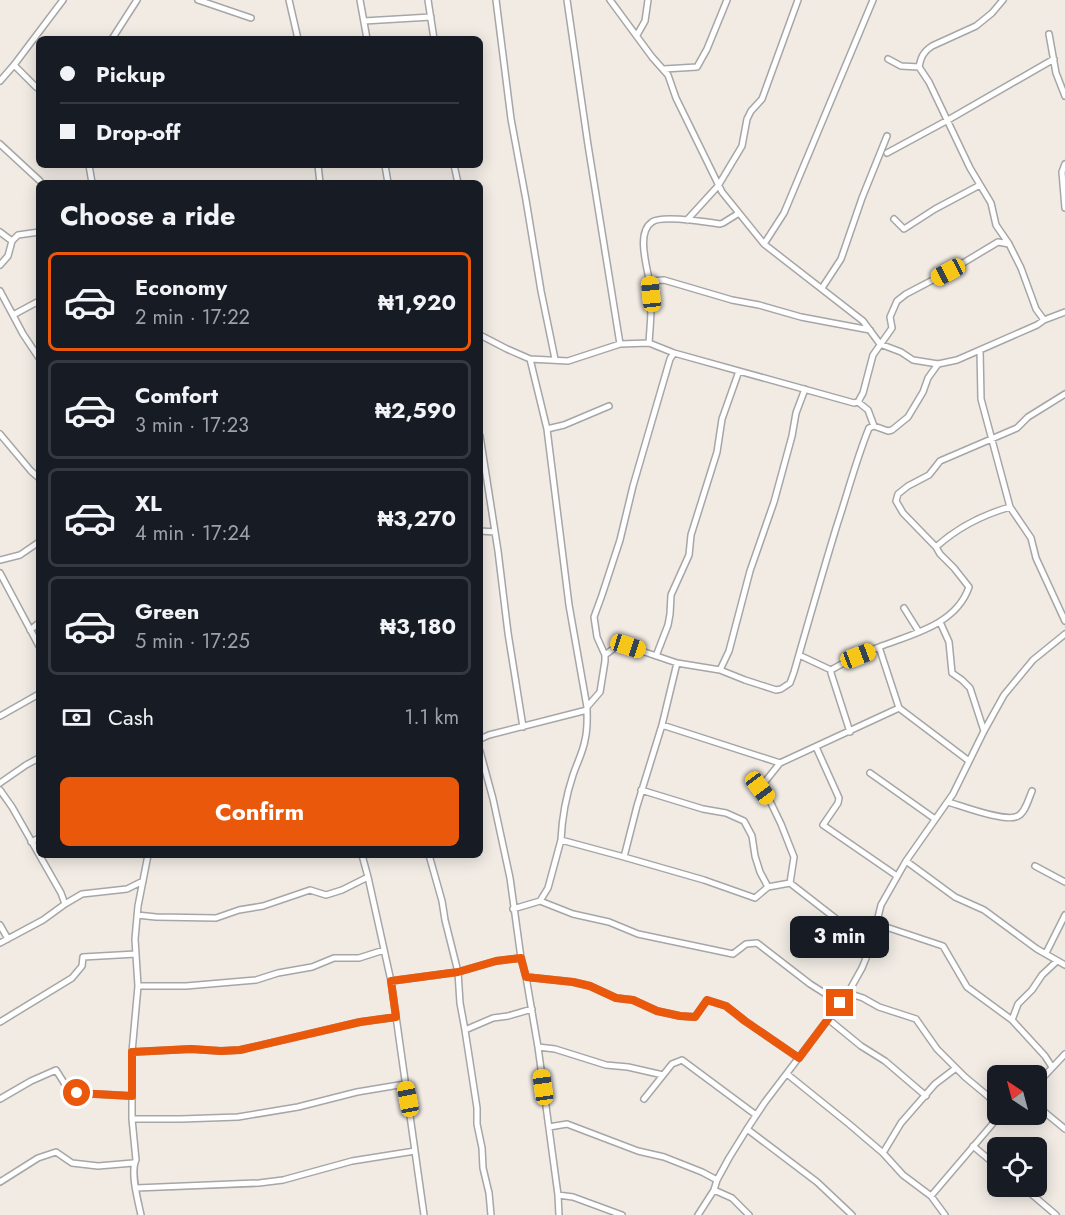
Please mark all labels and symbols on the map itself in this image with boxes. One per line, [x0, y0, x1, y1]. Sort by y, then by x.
car [928, 256, 968, 288]
car [640, 275, 662, 313]
car [608, 632, 648, 660]
car [838, 641, 878, 671]
car [742, 768, 778, 808]
callout: 3 min [790, 916, 890, 958]
route end [826, 989, 853, 1016]
north arrow [987, 1065, 1047, 1125]
car [532, 1068, 554, 1106]
route start [63, 1079, 90, 1106]
car [396, 1080, 420, 1118]

